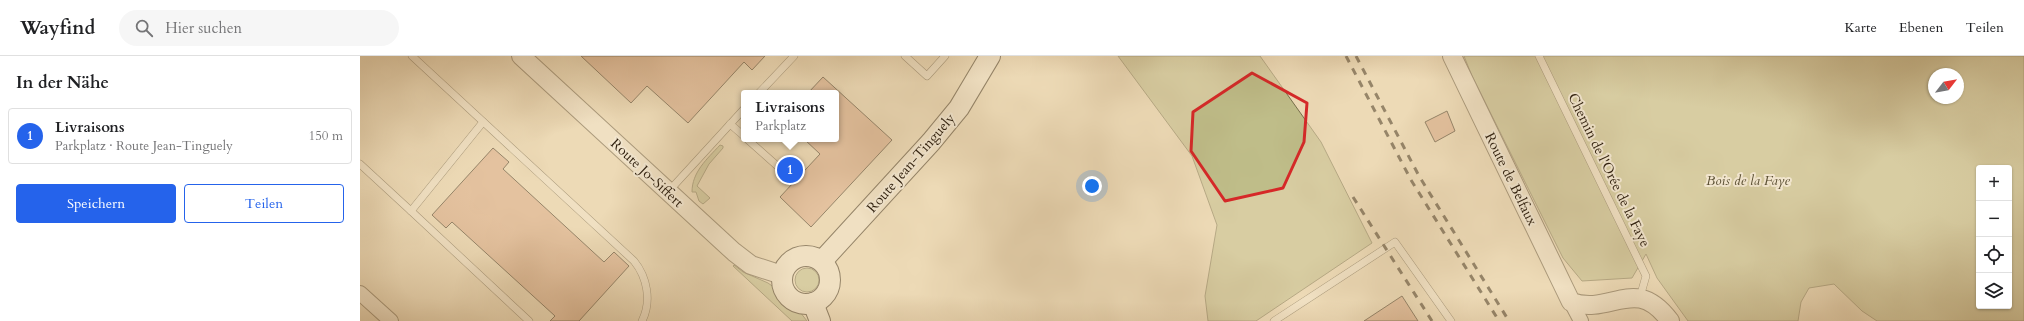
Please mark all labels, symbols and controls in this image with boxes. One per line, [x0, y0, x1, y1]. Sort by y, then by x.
search box [119, 10, 399, 46]
text: Wayfind [20, 15, 95, 41]
icon: search [133, 17, 155, 39]
text: Hier suchen [165, 18, 242, 38]
text: Karte [1844, 18, 1877, 37]
text: Ebenen [1899, 18, 1944, 37]
text: Teilen [1966, 18, 2004, 37]
north arrow [1928, 68, 1964, 104]
text: In der Nähe [16, 71, 109, 94]
popup [741, 90, 839, 142]
street label: Chemin de l'Orée de la Faye [1563, 90, 1655, 250]
text: Livraisons [755, 97, 825, 117]
street label: Route Jean-Tinguely [863, 109, 960, 217]
text: Livraisons [55, 117, 124, 137]
text: Parkplatz [755, 117, 806, 135]
text: 1 [27, 127, 33, 145]
text: 150 m [309, 127, 343, 145]
street label: Route de Belfaux [1480, 129, 1542, 229]
street label: Route Jo-Siffert [606, 134, 688, 212]
text: Parkplatz · Route Jean-Tinguely [55, 137, 233, 155]
pin: 1 [777, 155, 803, 185]
map controls [1976, 165, 2012, 309]
button: + [1976, 165, 2012, 201]
park label: Bois de la Faye [1706, 171, 1791, 190]
your location [1082, 176, 1102, 196]
button: Speichern [16, 184, 176, 223]
button: Teilen [184, 184, 344, 223]
button: − [1976, 201, 2012, 237]
button: locate [1976, 237, 2012, 273]
button: layers [1976, 273, 2012, 309]

